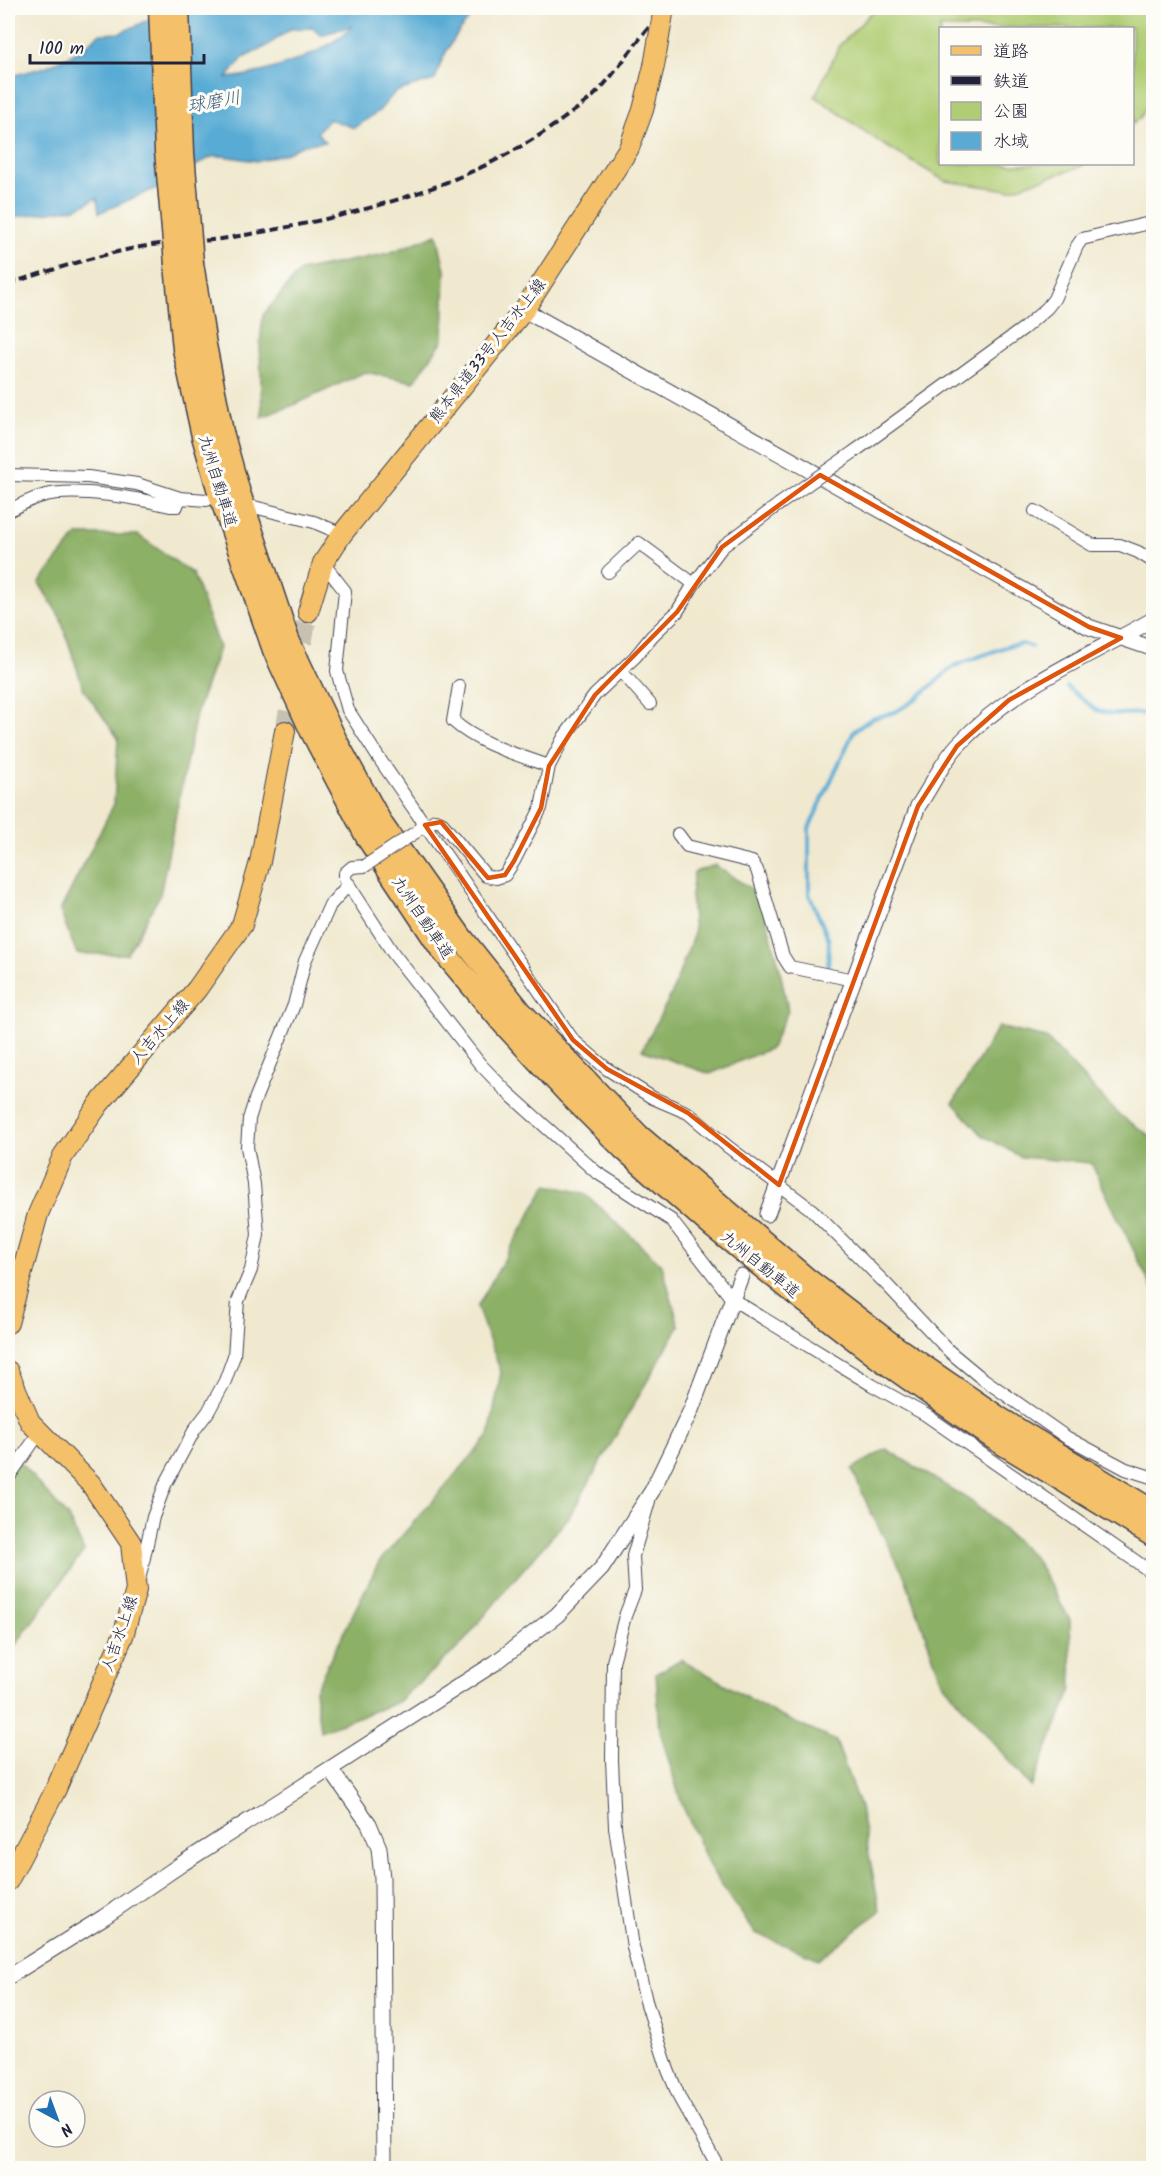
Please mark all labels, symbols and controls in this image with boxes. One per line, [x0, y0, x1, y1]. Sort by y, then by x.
scale bar [30, 27, 204, 65]
legend [939, 27, 1134, 165]
text: 100 m [39, 35, 84, 64]
text: 道路 [993, 38, 1029, 67]
text: 鉄道 [993, 68, 1029, 97]
water label: 球磨川 [185, 84, 243, 122]
text: 公園 [993, 98, 1029, 127]
text: 水域 [993, 128, 1029, 157]
street label: 熊本県道33号人吉水上線 [423, 273, 553, 429]
street label: 九州自動車道 [191, 431, 243, 531]
street label: 九州自動車道 [385, 871, 459, 965]
street label: 人吉水上線 [124, 994, 196, 1070]
street label: 九州自動車道 [715, 1225, 805, 1305]
street label: 人吉水上線 [95, 1592, 145, 1676]
north arrow [27, 2089, 87, 2149]
text: N [54, 2116, 78, 2142]

